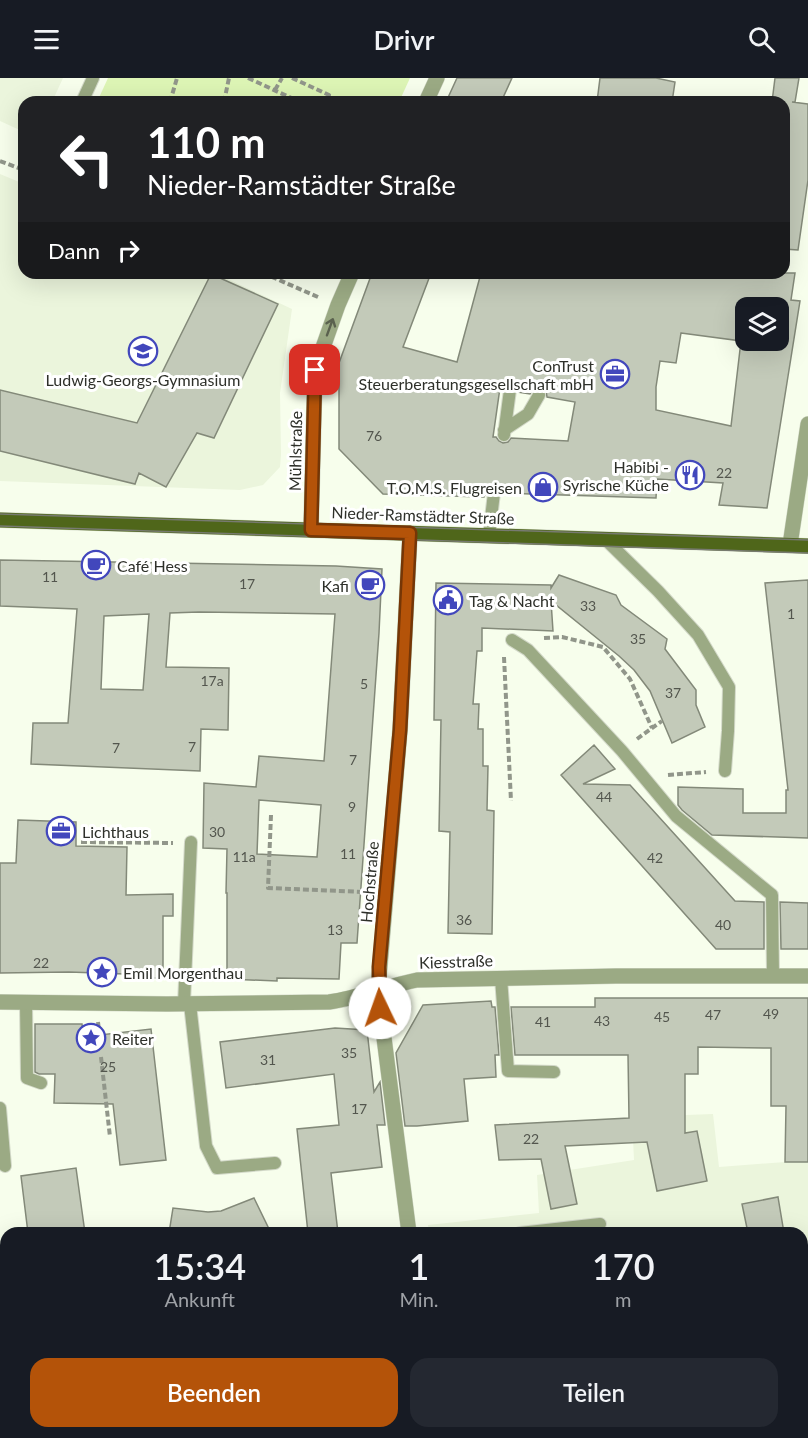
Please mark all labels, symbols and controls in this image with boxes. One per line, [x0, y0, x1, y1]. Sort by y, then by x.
icon: menu [30, 23, 63, 56]
text: Drivr [374, 23, 435, 56]
icon: search [745, 23, 778, 56]
text: 110 m [147, 117, 265, 167]
icon: left [48, 120, 126, 198]
text: Nieder-Ramstädter Straße [147, 168, 456, 201]
icon: right [112, 234, 145, 267]
text: Dann [48, 237, 100, 264]
map controls [735, 297, 789, 351]
button: layers [735, 297, 789, 351]
one-way arrow [326, 318, 337, 337]
school or university icon: Ludwig-Georgs-Gymnasium [127, 335, 159, 367]
pin [289, 344, 340, 395]
icon: arrive [298, 353, 331, 386]
place label: ConTrust Steuerberatungsgesellschaft mbH [359, 356, 594, 393]
office icon: ConTrust Steuerberatungsgesellschaft mbH [599, 358, 631, 390]
place label: Ludwig-Georgs-Gymnasium [46, 370, 240, 389]
street label: Mühlstraße [285, 411, 305, 491]
house number: 76 [366, 427, 382, 444]
place label: Habibi - Syrische Küche [563, 457, 669, 494]
restaurant icon: Habibi - Syrische Küche [674, 459, 706, 491]
house number: 22 [716, 464, 732, 481]
shop icon: T.O.M.S. Flugreisen [527, 471, 559, 503]
place label: T.O.M.S. Flugreisen [387, 478, 522, 497]
street label: Nieder-Ramstädter Straße [331, 502, 515, 528]
cafe icon: Café Hess [80, 549, 112, 581]
place label: Café Hess [117, 556, 188, 575]
house number: 11 [42, 568, 58, 585]
cafe icon: Kafi [354, 569, 386, 601]
house number: 17 [239, 575, 255, 592]
place label: Kafi [321, 576, 349, 595]
public building icon: Tag & Nacht [432, 584, 464, 616]
place label: Tag & Nacht [469, 591, 555, 610]
house number: 33 [580, 597, 596, 614]
house number: 1 [787, 605, 795, 622]
house number: 35 [630, 630, 646, 647]
house number: 17a [200, 672, 224, 689]
house number: 5 [360, 675, 368, 692]
house number: 37 [665, 684, 681, 701]
house number: 7 [188, 738, 196, 755]
house number: 7 [112, 739, 120, 756]
house number: 7 [349, 751, 357, 768]
house number: 44 [596, 788, 612, 805]
house number: 9 [348, 798, 356, 815]
office icon: Lichthaus [45, 815, 77, 847]
place label: Lichthaus [82, 822, 149, 841]
house number: 30 [209, 823, 225, 840]
street label: Hochstraße [356, 840, 382, 924]
house number: 11 [340, 845, 356, 862]
house number: 11a [232, 848, 256, 865]
house number: 42 [647, 849, 663, 866]
house number: 36 [456, 911, 472, 928]
house number: 40 [715, 916, 731, 933]
house number: 13 [327, 921, 343, 938]
street label: Kiesstraße [419, 950, 493, 972]
house number: 22 [33, 954, 49, 971]
place icon: Emil Morgenthau [86, 956, 118, 988]
place label: Emil Morgenthau [123, 963, 243, 982]
position arrow [348, 976, 412, 1040]
house number: 49 [763, 1005, 779, 1022]
house number: 47 [705, 1006, 721, 1023]
house number: 45 [654, 1008, 670, 1025]
house number: 43 [594, 1012, 610, 1029]
house number: 41 [535, 1013, 551, 1030]
place icon: Reiter [75, 1022, 107, 1054]
place label: Reiter [112, 1029, 154, 1048]
house number: 35 [341, 1044, 357, 1061]
house number: 31 [260, 1051, 276, 1068]
house number: 25 [100, 1058, 116, 1075]
house number: 17 [351, 1100, 367, 1117]
house number: 22 [523, 1130, 539, 1147]
text: 15:34 [153, 1244, 246, 1288]
text: 1 [409, 1244, 429, 1288]
text: 170 [592, 1244, 655, 1288]
text: Ankunft [164, 1287, 235, 1311]
text: Min. [399, 1287, 439, 1311]
text: m [615, 1287, 632, 1311]
button: Beenden [30, 1358, 398, 1427]
button: Teilen [410, 1358, 778, 1427]

